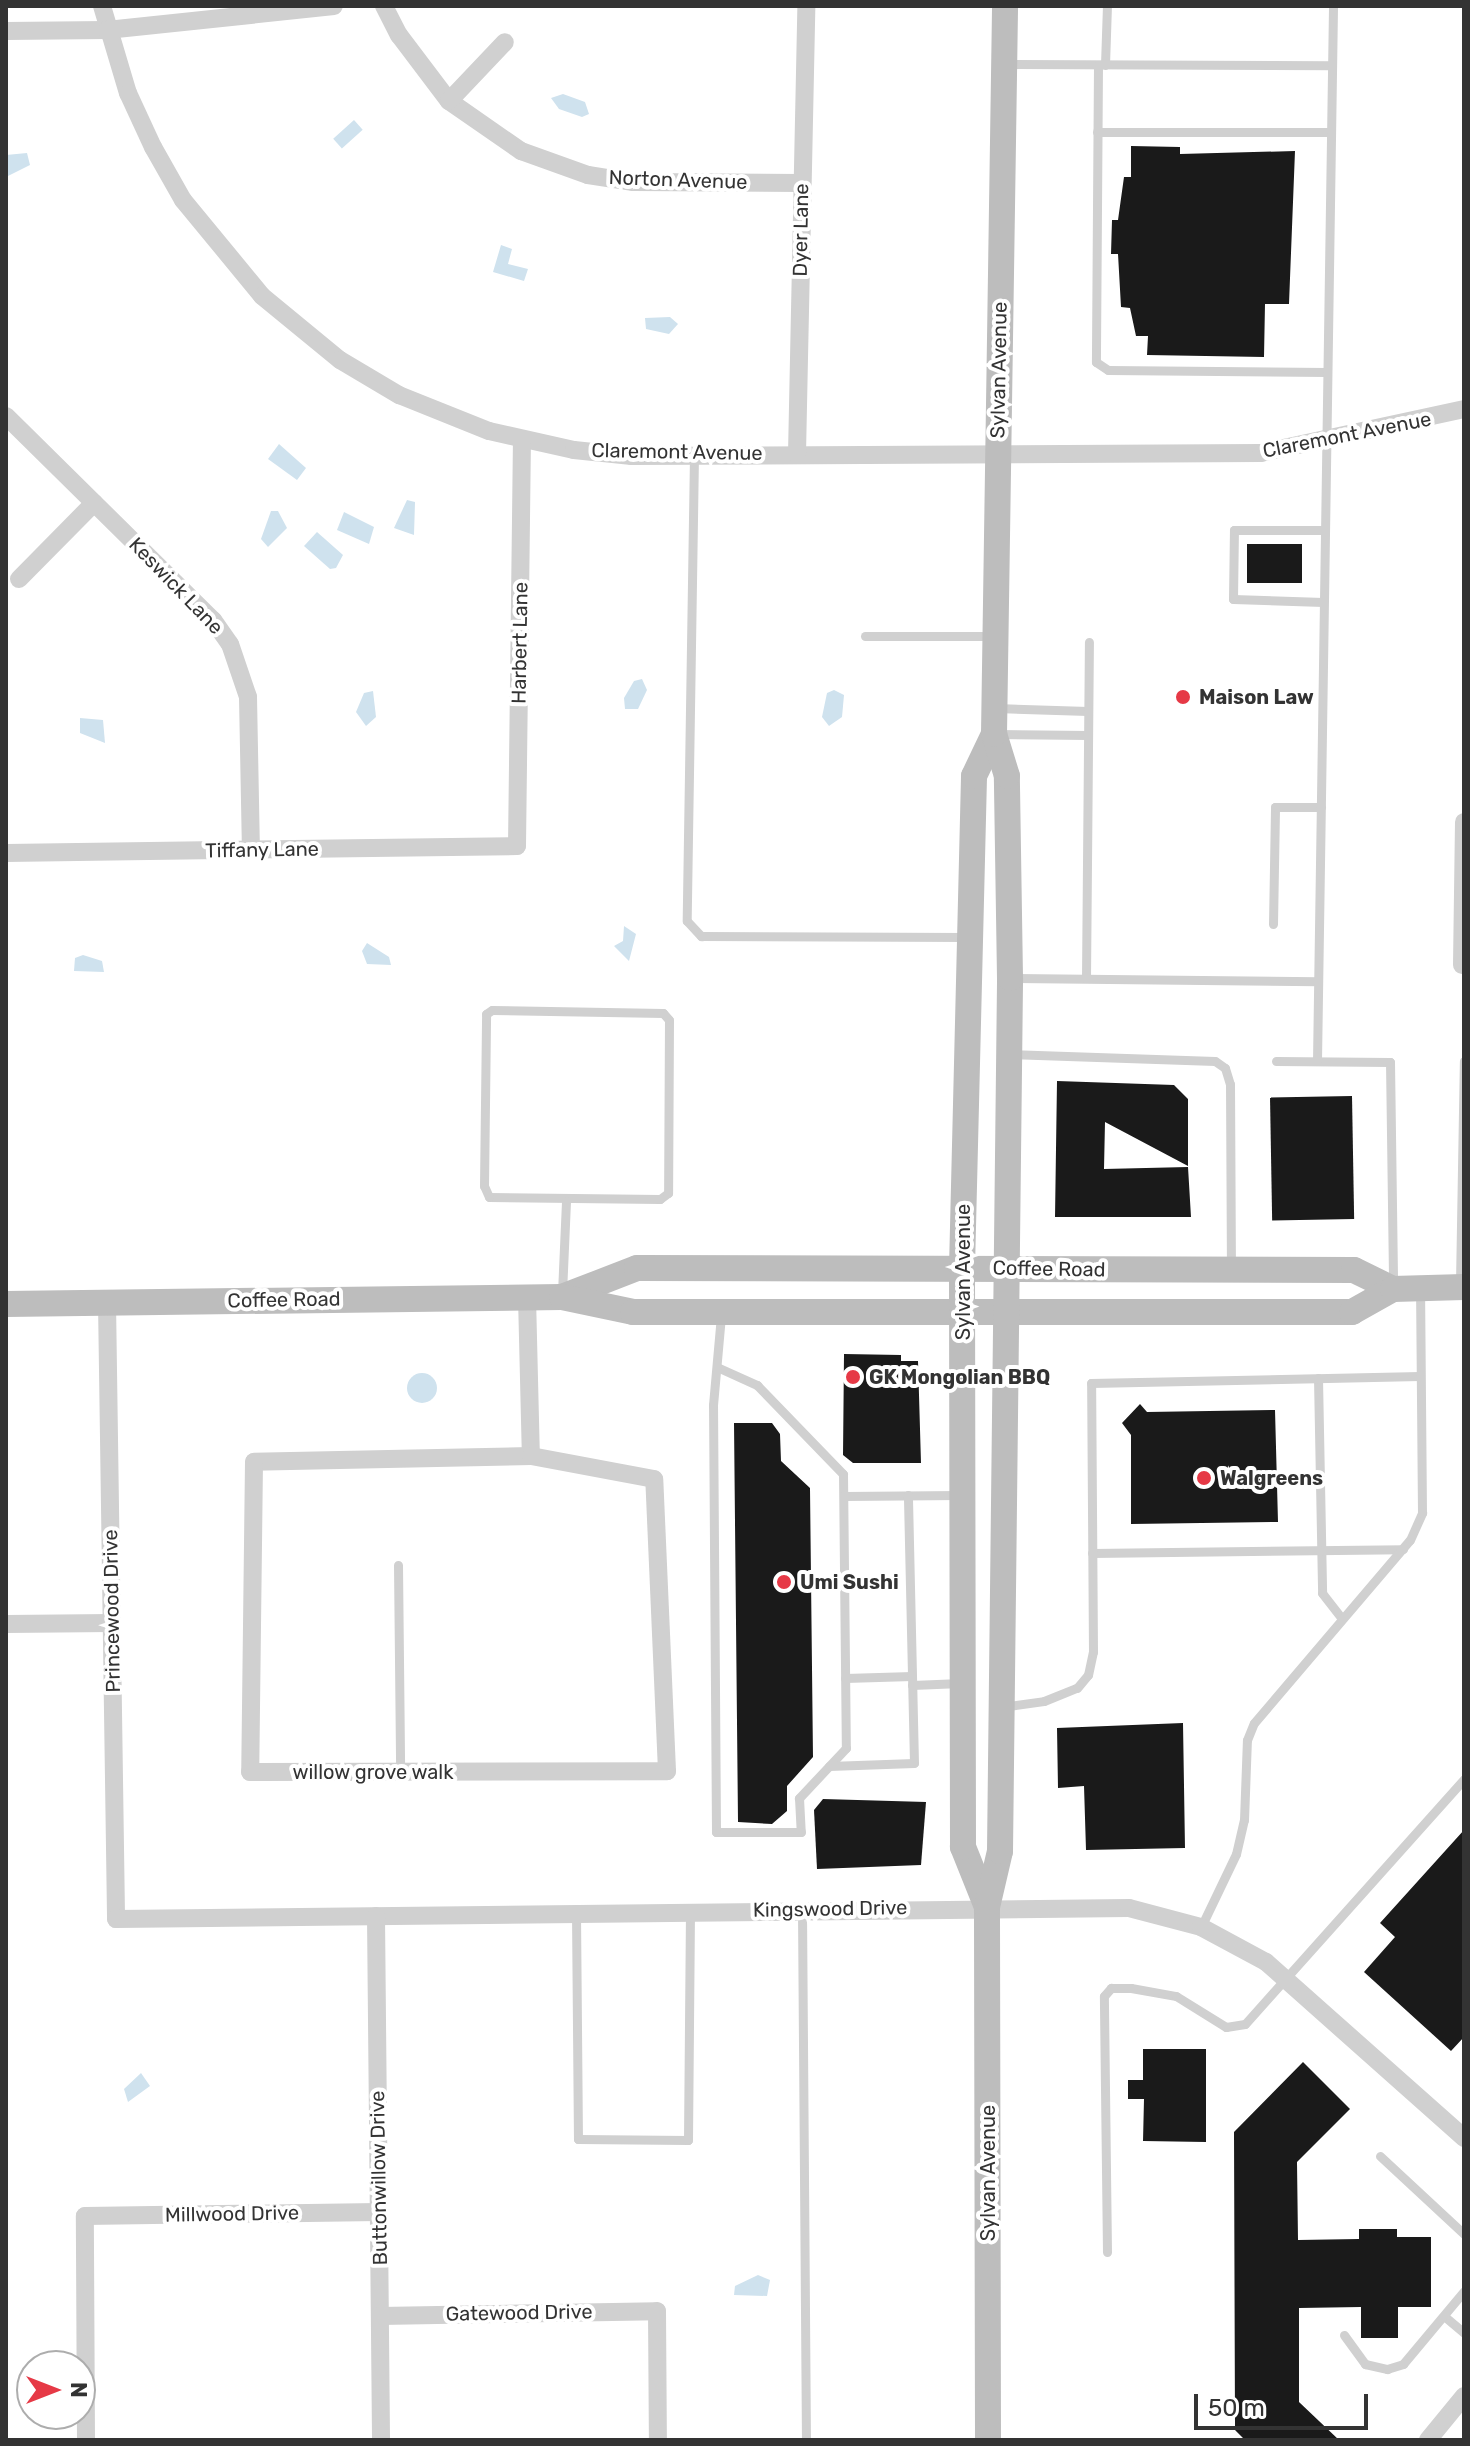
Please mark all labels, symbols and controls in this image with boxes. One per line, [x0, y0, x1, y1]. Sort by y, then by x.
street label: Norton Avenue [608, 166, 748, 194]
street label: Dyer Lane [788, 183, 814, 277]
street label: Sylvan Avenue [986, 301, 1012, 439]
street label: Claremont Avenue [1260, 407, 1434, 463]
street label: Claremont Avenue [591, 439, 763, 465]
street label: Keswick Lane [124, 533, 228, 639]
street label: Harbert Lane [507, 582, 533, 704]
place label: Maison Law [1199, 685, 1314, 709]
marker: Maison Law [1174, 688, 1192, 706]
street label: Tiffany Lane [205, 837, 319, 863]
street label: Sylvan Avenue [951, 1203, 975, 1341]
street label: Coffee Road [992, 1256, 1106, 1282]
street label: Coffee Road [227, 1287, 341, 1313]
place label: GK Mongolian BBQ [869, 1365, 1050, 1389]
marker: GK Mongolian BBQ [844, 1368, 862, 1386]
place label: Walgreens [1220, 1466, 1323, 1490]
marker: Walgreens [1195, 1469, 1213, 1487]
street label: Princewood Drive [99, 1529, 125, 1693]
place label: Umi Sushi [800, 1570, 899, 1594]
marker: Umi Sushi [775, 1573, 793, 1591]
street label: willow grove walk [292, 1760, 454, 1784]
street label: Kingswood Drive [753, 1896, 907, 1922]
street label: Buttonwillow Drive [365, 2090, 393, 2266]
street label: Sylvan Avenue [976, 2104, 1000, 2242]
street label: Millwood Drive [165, 2201, 299, 2227]
street label: Gatewood Drive [445, 2300, 593, 2326]
north arrow [16, 2350, 96, 2430]
scale bar [1198, 2378, 1372, 2428]
text: N [65, 2382, 92, 2398]
text: 50 m [1208, 2394, 1265, 2422]

